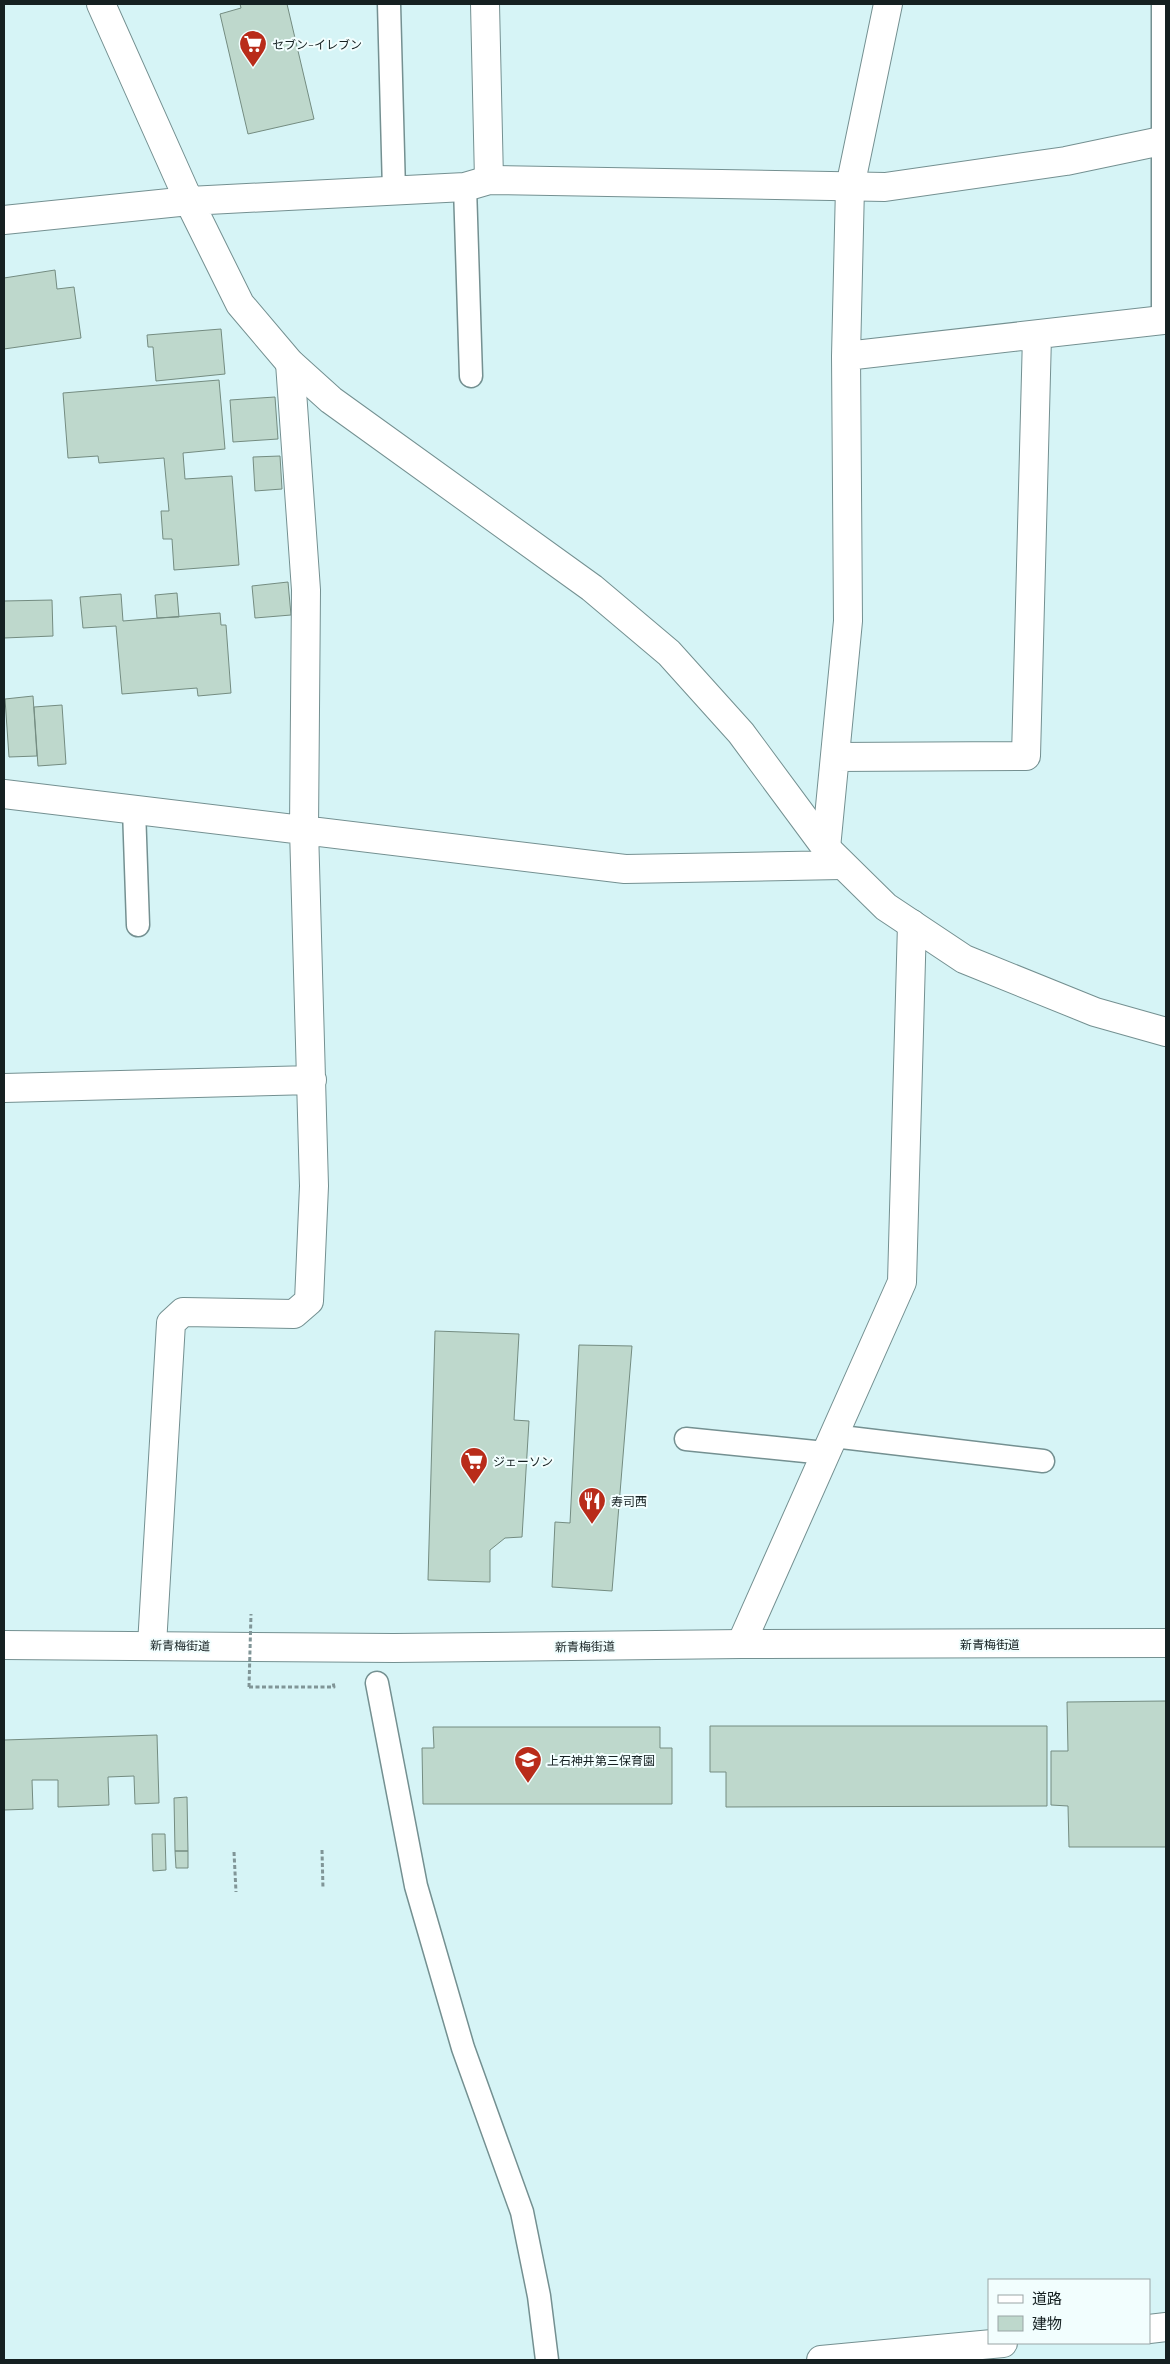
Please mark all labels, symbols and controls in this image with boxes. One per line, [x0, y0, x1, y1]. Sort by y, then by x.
supermarket icon: セブン-イレブン [238, 29, 268, 68]
place label: セブン-イレブン [272, 36, 362, 52]
supermarket icon: ジェーソン [459, 1446, 489, 1485]
place label: ジェーソン [493, 1453, 553, 1469]
restaurant icon: 寿司西 [577, 1486, 607, 1525]
place label: 寿司西 [611, 1493, 647, 1509]
street label: 新青梅街道 [150, 1636, 210, 1654]
street label: 新青梅街道 [960, 1636, 1020, 1652]
street label: 新青梅街道 [555, 1637, 615, 1655]
school or university icon: 上石神井第三保育園 [513, 1745, 543, 1784]
place label: 上石神井第三保育園 [547, 1752, 655, 1768]
legend [988, 2279, 1150, 2344]
text: 道路 [1032, 2288, 1062, 2308]
text: 建物 [1032, 2313, 1062, 2333]

